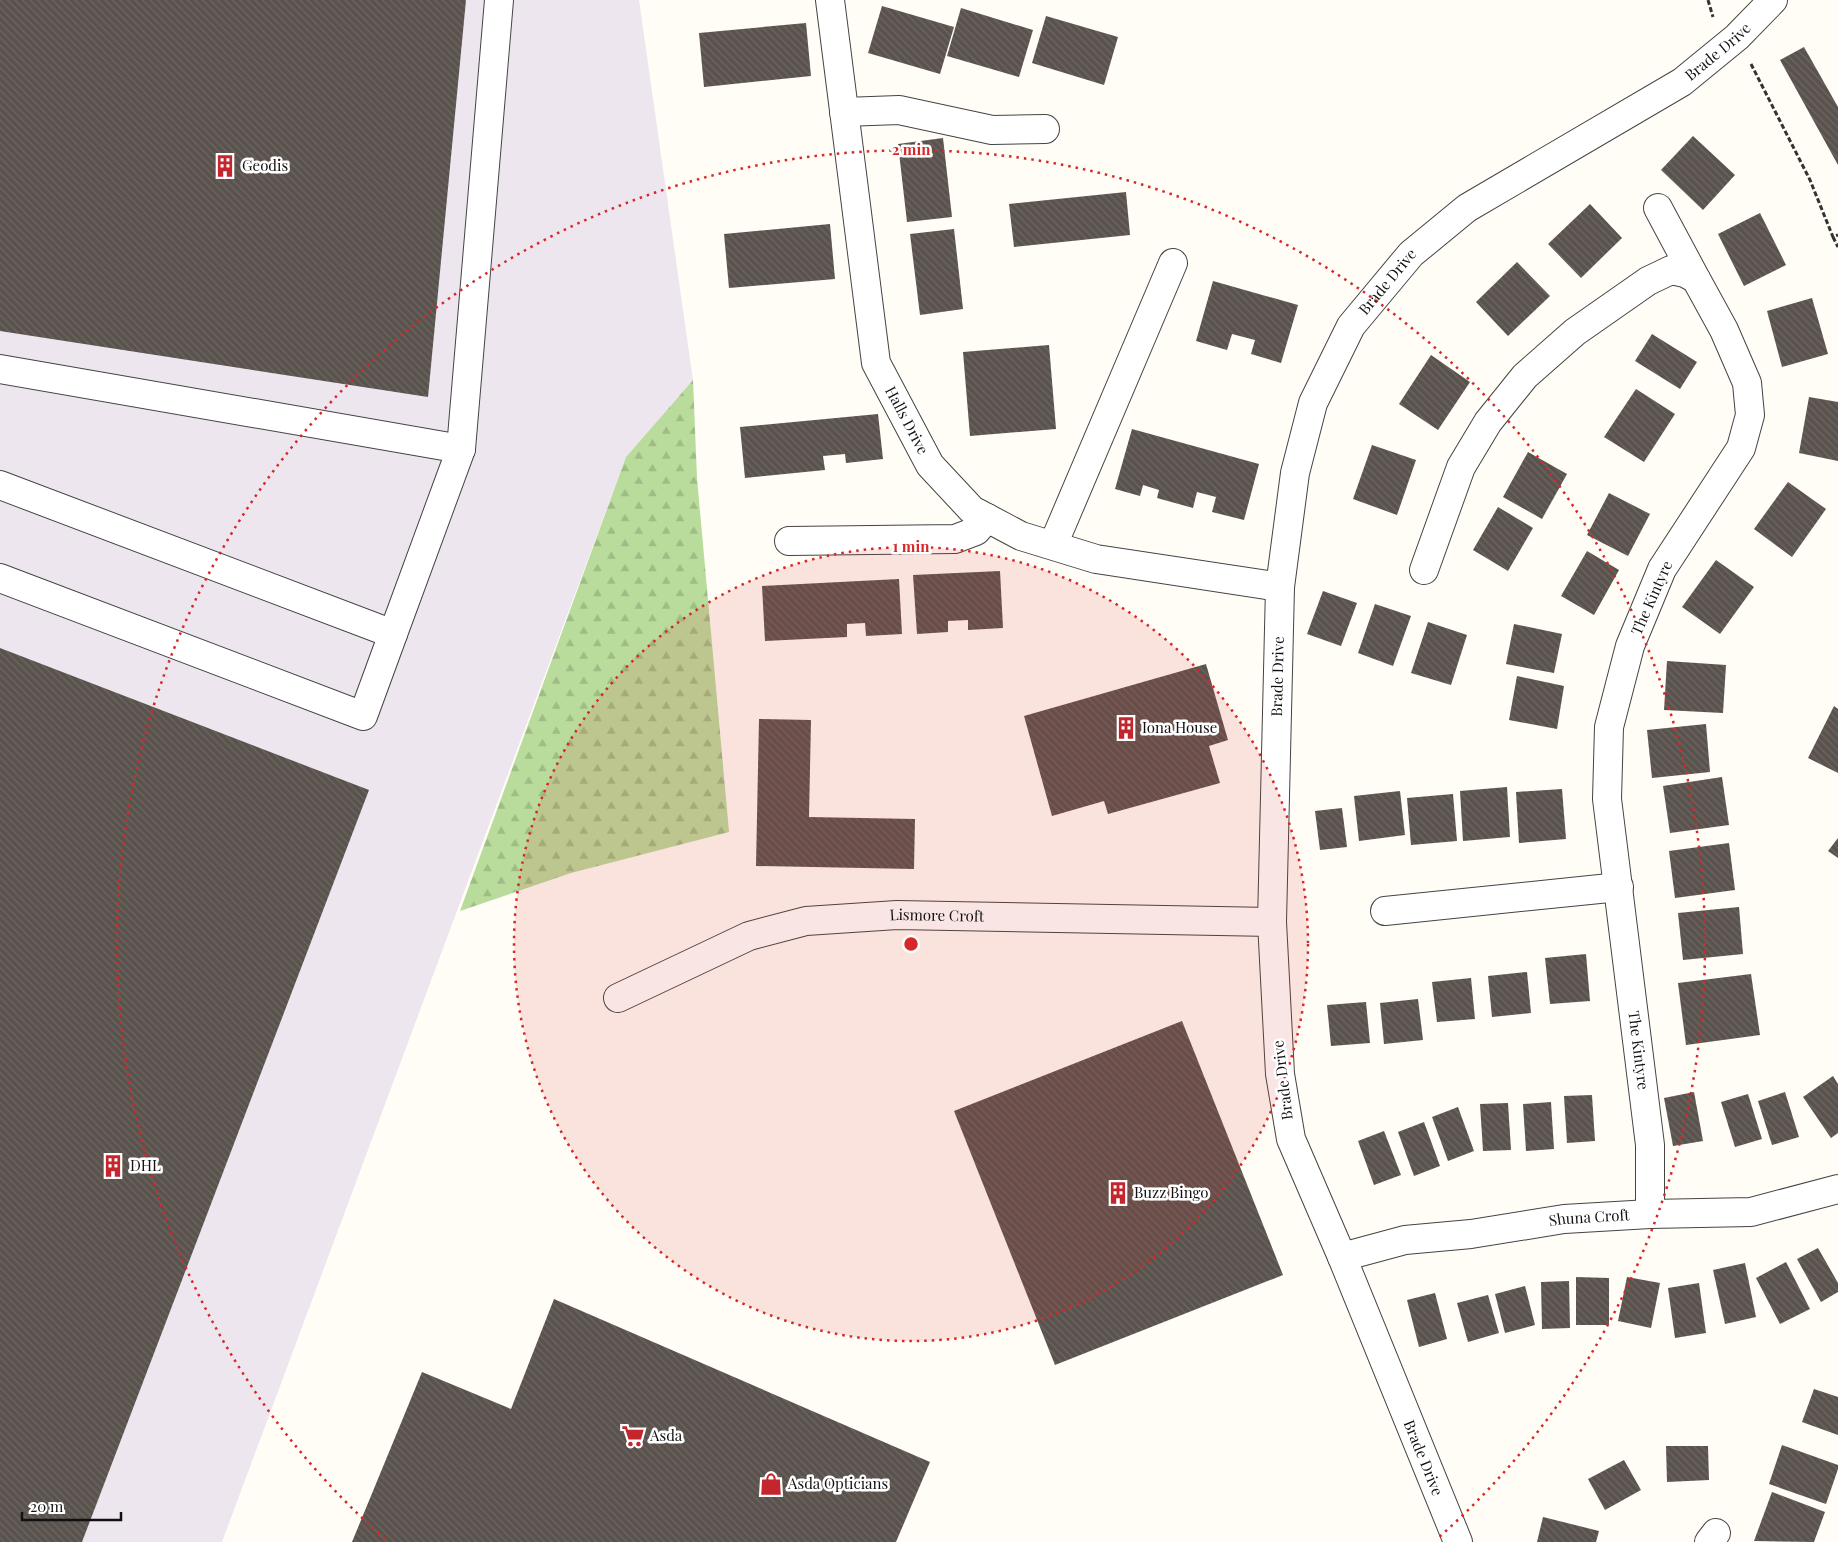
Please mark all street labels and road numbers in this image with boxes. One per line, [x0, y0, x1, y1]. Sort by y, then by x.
street label: Brade Drive [1680, 18, 1755, 85]
street label: Brade Drive [1354, 243, 1420, 319]
street label: Halls Drive [881, 382, 934, 458]
street label: The Kintyre [1626, 557, 1676, 638]
street label: Brade Drive [1266, 636, 1288, 717]
street label: Lismore Croft [889, 904, 985, 926]
street label: The Kintyre [1624, 1009, 1654, 1091]
street label: Brade Drive [1267, 1039, 1297, 1121]
street label: Shuna Croft [1547, 1204, 1631, 1230]
street label: Brade Drive [1400, 1417, 1448, 1499]

